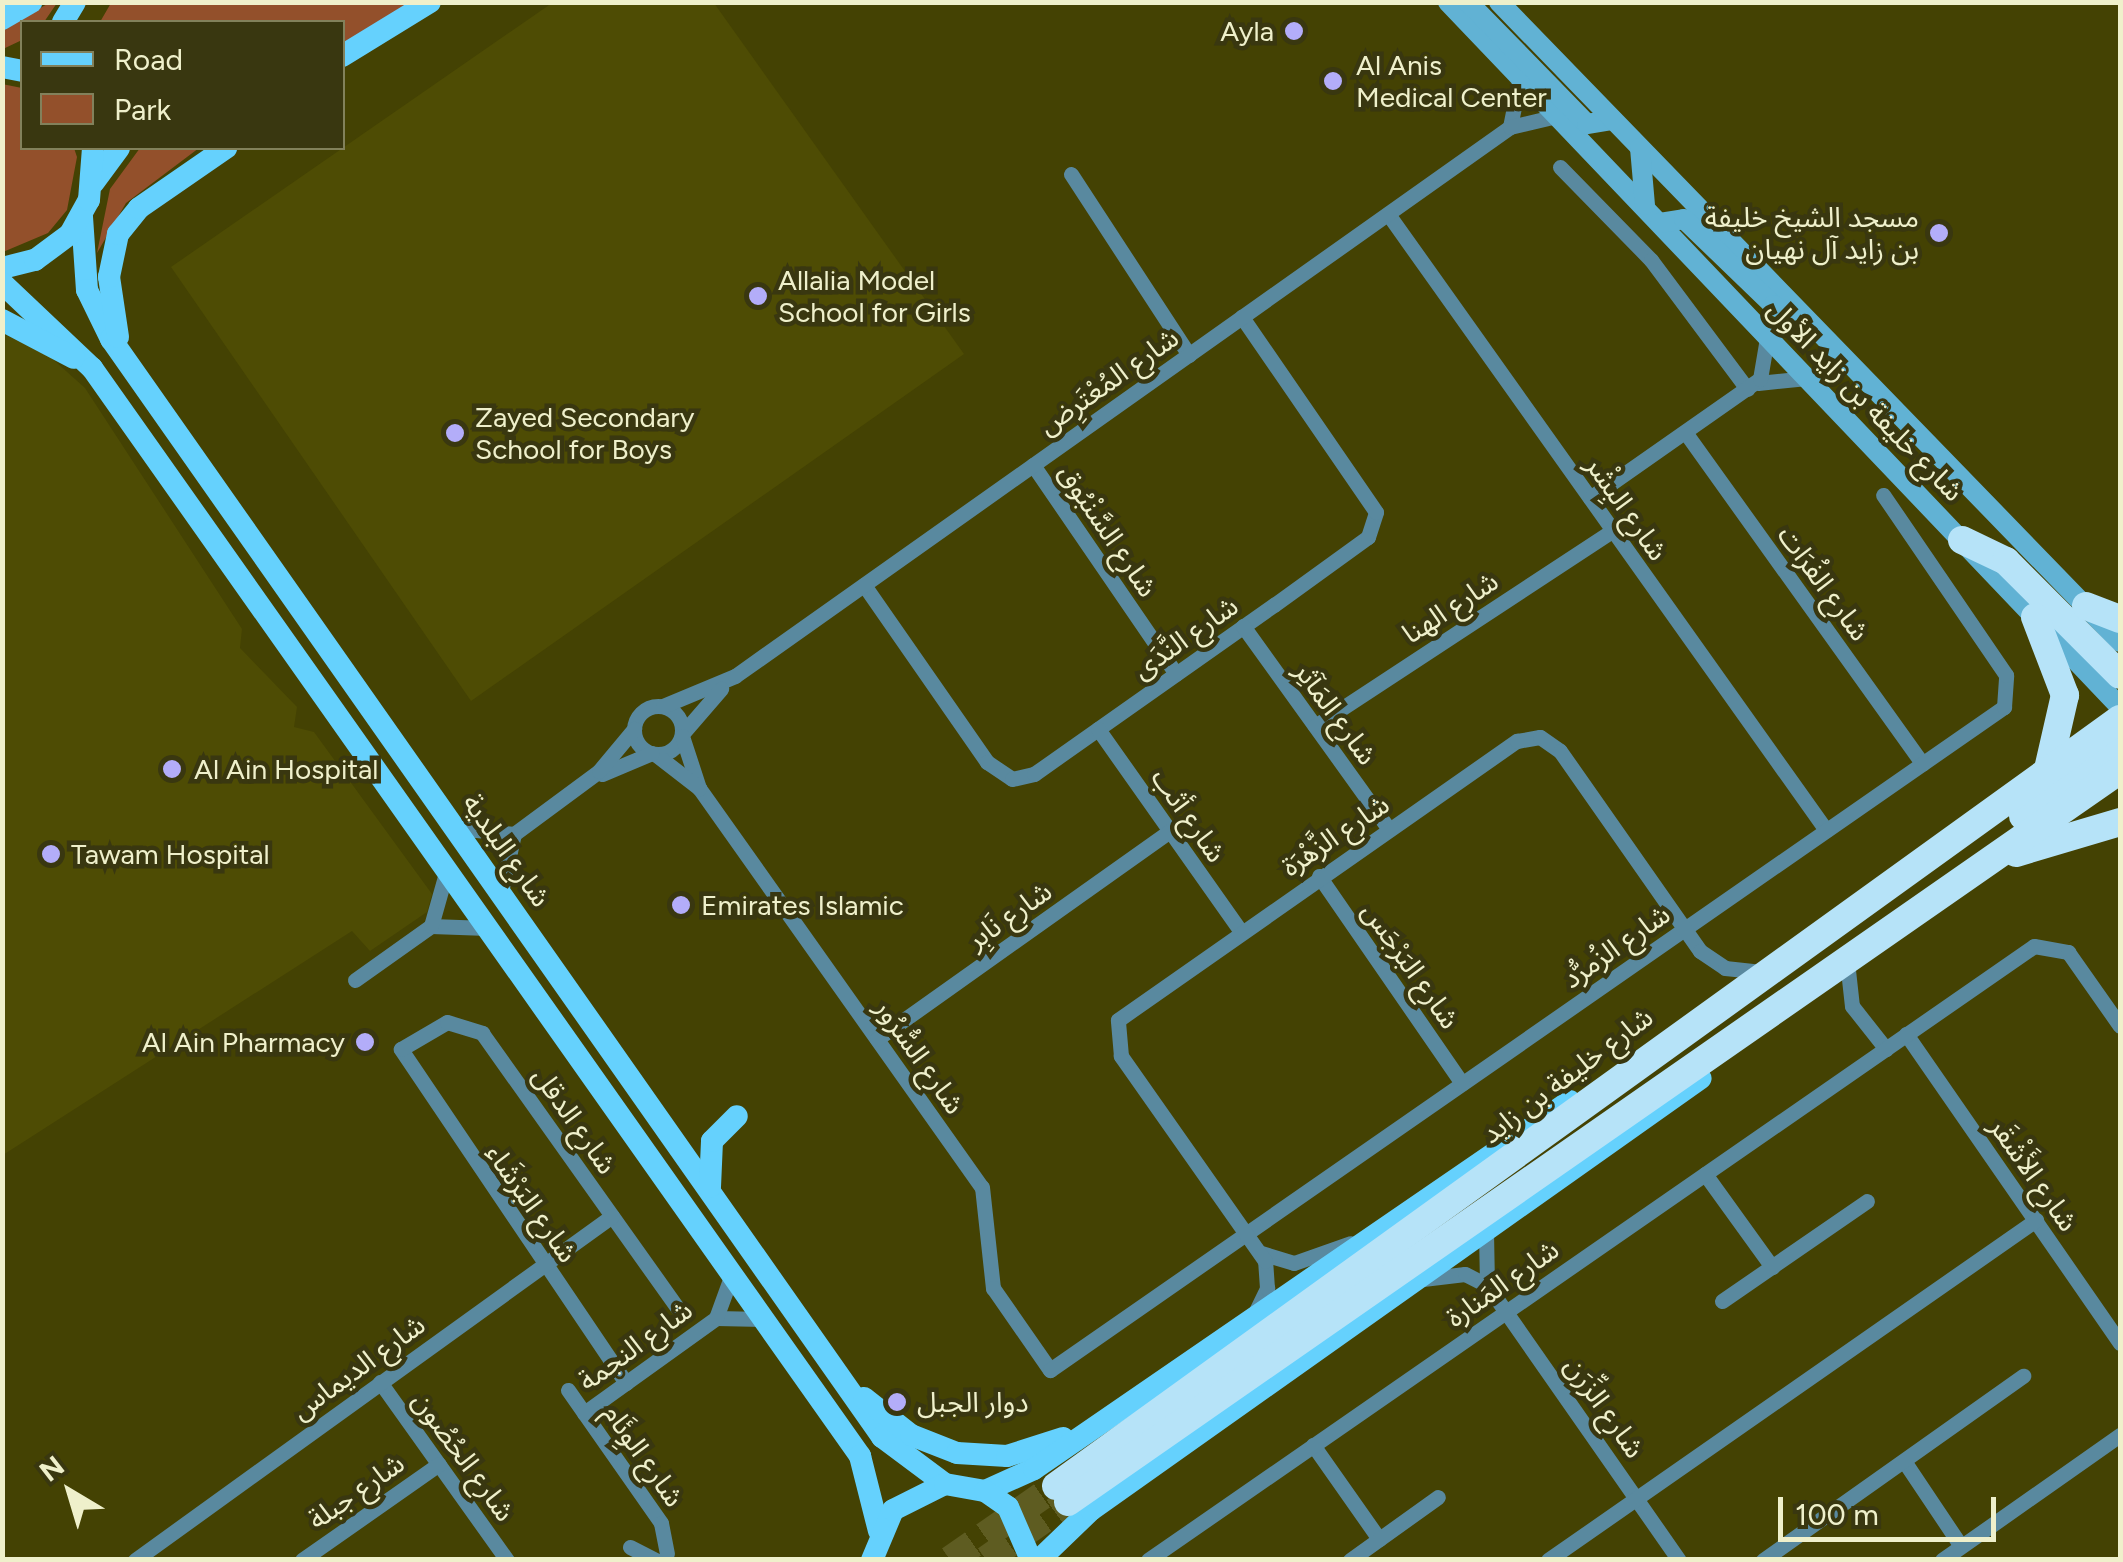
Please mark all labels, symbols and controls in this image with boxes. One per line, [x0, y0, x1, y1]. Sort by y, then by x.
place label: Ayla [1220, 14, 1274, 48]
legend [20, 20, 345, 150]
marker: Ayla [1283, 20, 1305, 42]
text: Road [114, 41, 183, 78]
place label: Al Anis Medical Center [1356, 48, 1547, 114]
marker: Al Anis Medical Center [1320, 68, 1346, 94]
text: Park [114, 91, 171, 128]
place label: مسجد الشيخ خليفة بن زايد آل نهيان [1705, 200, 1919, 266]
marker: مسجد الشيخ خليفة بن زايد آل نهيان [1928, 222, 1950, 244]
place label: Allalia Model School for Girls [778, 263, 971, 329]
marker: Allalia Model School for Girls [747, 285, 769, 307]
street label: شارع خليفة بن زايد الأول [1761, 292, 1971, 508]
street label: شارع المُعْتَرِض [1031, 320, 1185, 442]
place label: Zayed Secondary School for Boys [475, 400, 694, 466]
marker: Zayed Secondary School for Boys [444, 422, 466, 444]
street label: شارع البِشْر [1579, 449, 1675, 567]
street label: شارع السَّنْبُوق [1051, 457, 1165, 603]
street label: شارع الفُرَات [1771, 519, 1877, 647]
street label: شارع الهنا [1396, 564, 1504, 650]
street label: شارع النَّدَى [1126, 588, 1244, 686]
street label: شارع المَآثِر [1287, 655, 1385, 771]
place label: Al Ain Hospital [194, 752, 378, 786]
marker: Al Ain Hospital [159, 756, 185, 782]
street label: شارع أثب [1145, 762, 1233, 868]
street label: شارع البلدية [456, 787, 558, 913]
street label: شارع الزَّهْرَة [1275, 787, 1395, 883]
place label: Tawam Hospital [71, 837, 270, 871]
marker: Tawam Hospital [40, 843, 62, 865]
street label: شارع نَابِر [960, 874, 1058, 956]
place label: Emirates Islamic [701, 888, 904, 922]
marker: Emirates Islamic [670, 894, 692, 916]
street label: شارع البَرْجَس [1355, 895, 1467, 1035]
street label: شارع الزُمرُّد [1556, 897, 1676, 995]
street label: شارع السُّرُور [868, 992, 972, 1120]
street label: شارع خليفة بن زايد [1475, 1000, 1659, 1150]
place label: Al Ain Pharmacy [142, 1025, 345, 1059]
marker: Al Ain Pharmacy [354, 1031, 376, 1053]
street label: شارع الدقل [526, 1060, 624, 1180]
street label: شارع الأَشْقَر [1983, 1111, 2085, 1237]
street label: شارع البَرْشَاء [479, 1137, 585, 1269]
street label: شارع المَنارة [1439, 1232, 1565, 1334]
street label: شارع النجمة [571, 1292, 699, 1398]
street label: شارع الديماس [285, 1307, 431, 1427]
street label: شارع الزِّرَن [1558, 1350, 1652, 1464]
street label: شارع الحُصُون [406, 1385, 522, 1527]
place label: دوار الجبل [917, 1385, 1029, 1419]
marker: دوار الجبل [886, 1391, 908, 1413]
street label: شارع الوِئَام [596, 1397, 692, 1513]
north arrow [20, 1442, 120, 1542]
street label: شارع جبلة [301, 1446, 411, 1536]
text: N [33, 1448, 71, 1488]
scale bar [1783, 1477, 2000, 1539]
text: 100 m [1795, 1496, 1879, 1533]

